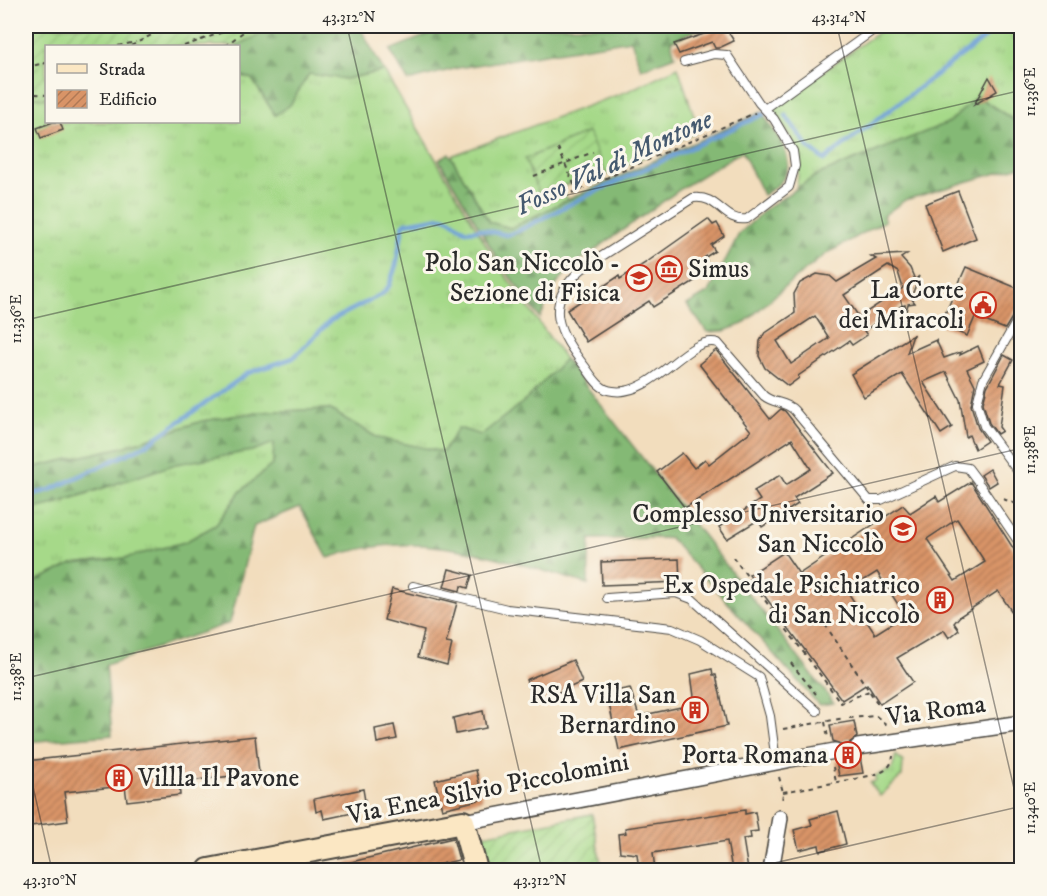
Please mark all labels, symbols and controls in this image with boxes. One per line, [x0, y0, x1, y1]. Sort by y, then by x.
text: 43.312°N [322, 8, 376, 27]
text: 43.314°N [812, 8, 866, 27]
legend [45, 45, 240, 123]
text: Strada [99, 59, 146, 81]
text: 11.336°E [1021, 67, 1040, 116]
text: Edificio [99, 89, 157, 111]
water label: Fosso Val di Montone [510, 102, 719, 223]
place label: Polo San Niccolò - Sezione di Fisica [424, 247, 620, 310]
place label: Simus [688, 253, 749, 286]
museum icon: Simus [654, 254, 684, 284]
school or university icon: Polo San Niccolò - Sezione di Fisica [624, 263, 654, 293]
place label: La Corte dei Miracoli [839, 274, 964, 337]
public building icon: La Corte dei Miracoli [968, 290, 998, 320]
text: 11.336°E [7, 294, 26, 343]
text: 11.338°E [1021, 425, 1040, 474]
place label: Complesso Universitario San Niccolò [632, 498, 884, 561]
school or university icon: Complesso Universitario San Niccolò [888, 514, 918, 544]
place label: Ex Ospedale Psichiatrico di San Niccolò [663, 569, 920, 632]
building icon: Ex Ospedale Psichiatrico di San Niccolò [925, 585, 955, 615]
text: 11.338°E [7, 652, 26, 701]
place label: RSA Villa San Bernardino [529, 679, 676, 742]
street label: Via Roma [883, 688, 988, 734]
building icon: RSA Villa San Bernardino [680, 695, 710, 725]
place label: Porta Romana [681, 739, 828, 772]
building icon: Porta Romana [833, 740, 863, 770]
street label: Via Enea Silvio Piccolomini [343, 745, 632, 833]
place label: Villla Il Pavone [137, 762, 299, 795]
building icon: Villla Il Pavone [104, 763, 134, 793]
text: 11.340°E [1021, 781, 1040, 834]
text: 43.310°N [23, 871, 77, 890]
text: 43.312°N [513, 871, 567, 890]

